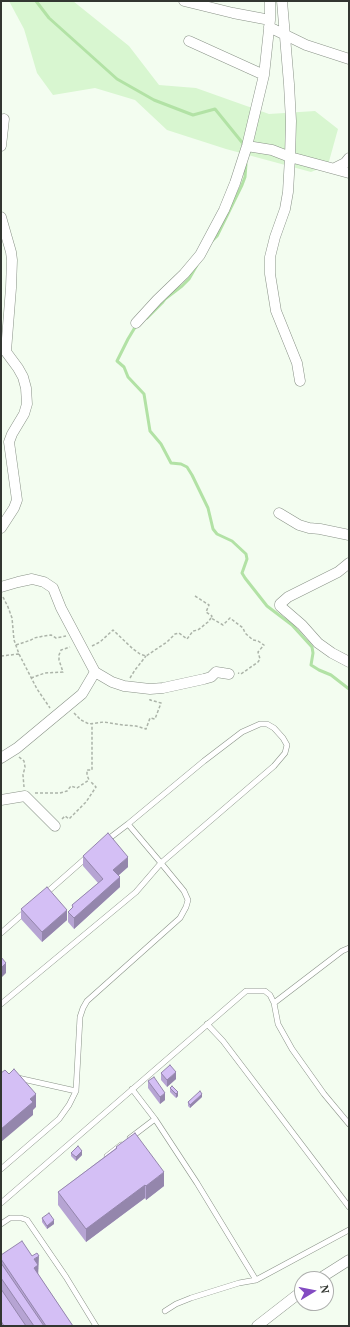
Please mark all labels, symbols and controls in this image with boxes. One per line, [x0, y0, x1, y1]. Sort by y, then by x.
north arrow [294, 1271, 334, 1311]
text: N [317, 1284, 332, 1294]

